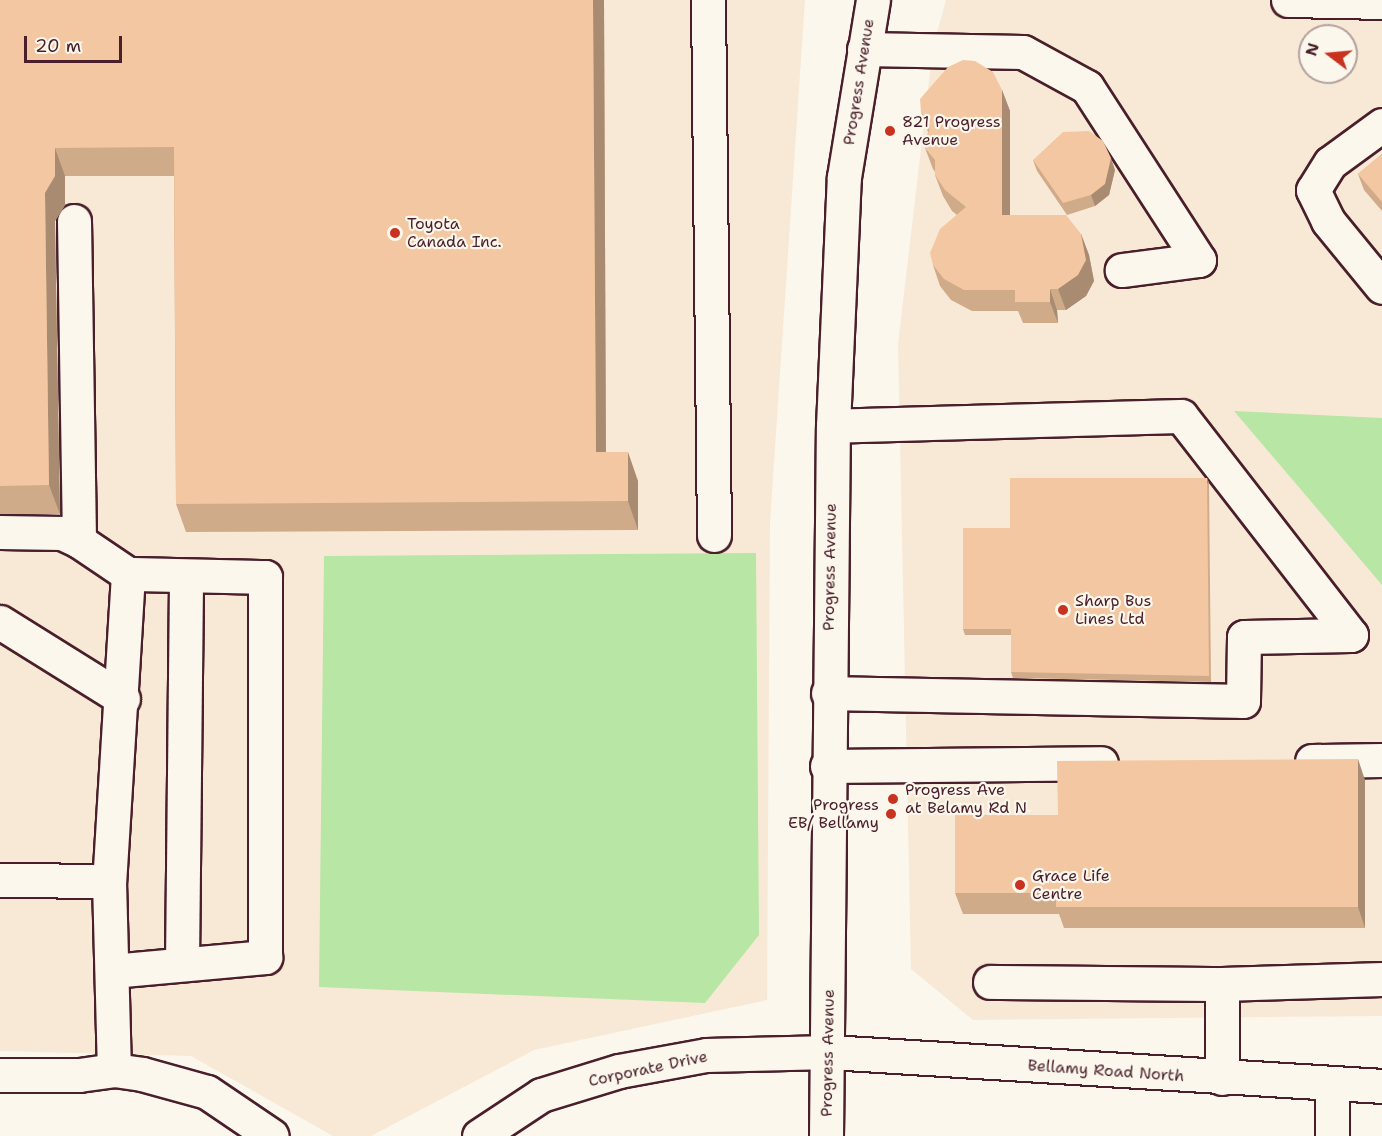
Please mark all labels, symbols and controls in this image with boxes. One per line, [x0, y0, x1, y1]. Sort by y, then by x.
street label: Progress Avenue [840, 17, 878, 147]
scale bar [27, 24, 124, 62]
north arrow [1298, 24, 1358, 84]
text: 20 m [35, 34, 81, 58]
text: N [1300, 40, 1324, 58]
place label: 821 Progress Avenue [902, 112, 1001, 150]
marker: 821 Progress Avenue [883, 124, 897, 138]
place label: Toyota Canada Inc. [407, 214, 502, 252]
marker: Toyota Canada Inc. [388, 226, 402, 240]
street label: Progress Avenue [819, 503, 841, 631]
place label: Sharp Bus Lines Ltd [1075, 591, 1151, 629]
marker: Sharp Bus Lines Ltd [1056, 603, 1070, 617]
place label: Progress Ave at Belamy Rd N [905, 780, 1027, 818]
marker: Progress Ave at Belamy Rd N [886, 792, 900, 806]
place label: Progress EB/ Bellamy [788, 795, 879, 833]
marker: Progress EB/ Bellamy [884, 807, 898, 821]
place label: Grace Life Centre [1032, 866, 1110, 904]
marker: Grace Life Centre [1013, 878, 1027, 892]
street label: Progress Avenue [817, 989, 839, 1117]
street label: Corporate Drive [587, 1047, 709, 1091]
street label: Bellamy Road North [1027, 1056, 1185, 1086]

